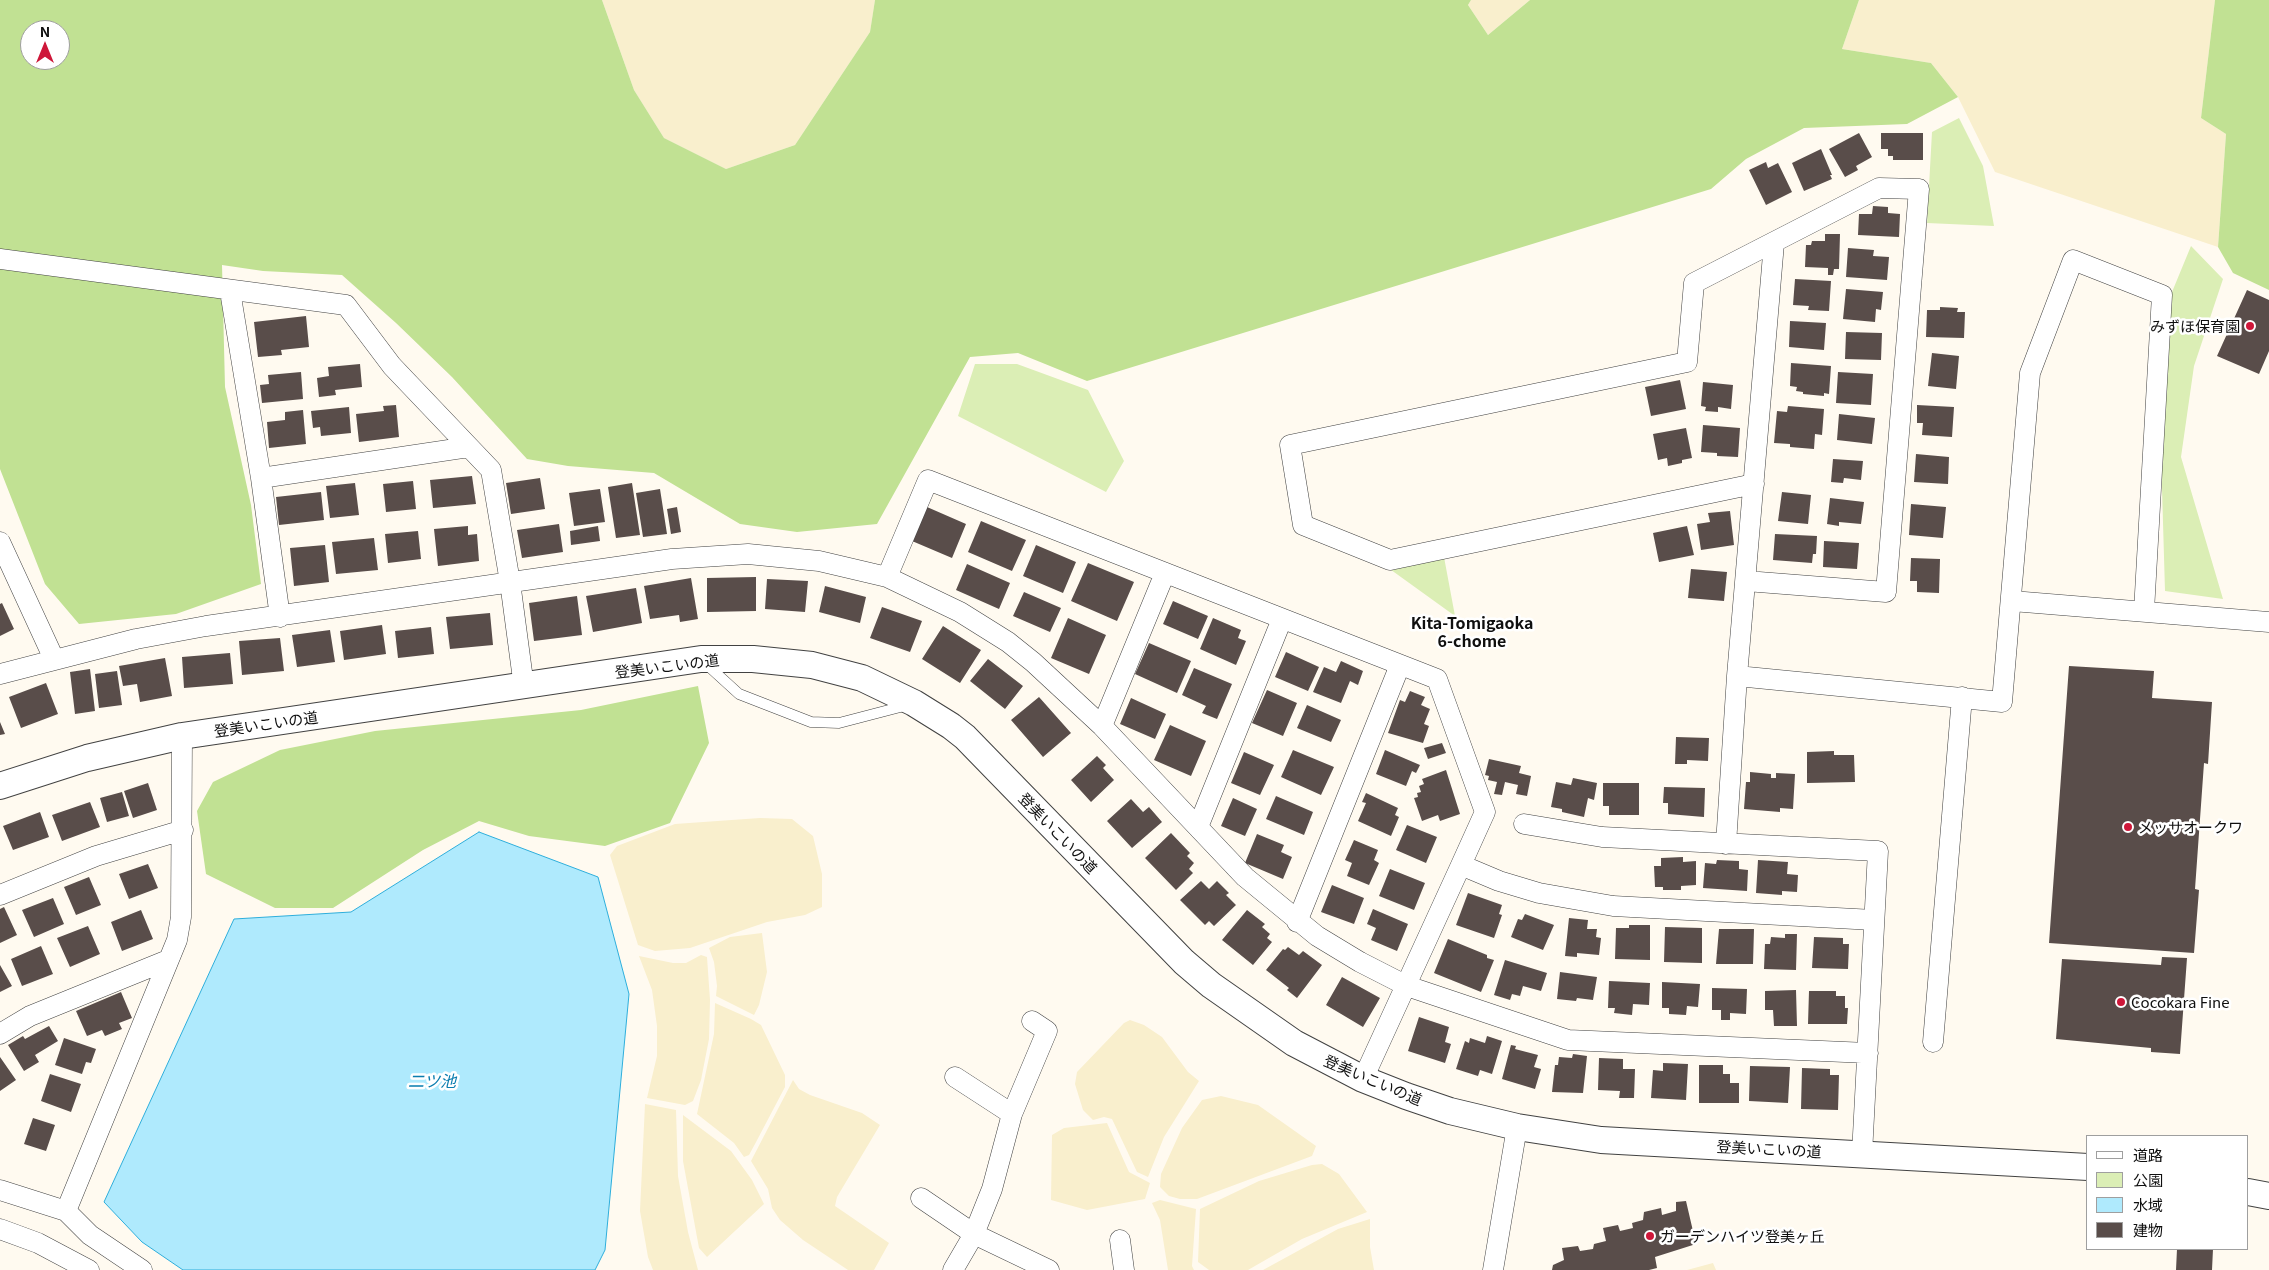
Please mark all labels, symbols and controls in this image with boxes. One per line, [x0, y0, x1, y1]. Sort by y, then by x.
north arrow [20, 20, 70, 70]
text: N [40, 21, 50, 41]
place label: みずほ保育園 [2150, 317, 2240, 335]
marker: みずほ保育園 [2244, 320, 2256, 332]
district label: Kita-Tomigaoka 6-chome [1411, 613, 1533, 651]
street label: 登美いこいの道 [614, 651, 720, 681]
street label: 登美いこいの道 [213, 708, 319, 740]
street label: 登美いこいの道 [1015, 789, 1101, 877]
place label: メッサオークワ [2138, 818, 2243, 836]
marker: メッサオークワ [2122, 821, 2134, 833]
place label: Cocokara Fine [2131, 993, 2230, 1011]
marker: Cocokara Fine [2115, 996, 2127, 1008]
street label: 登美いこいの道 [1321, 1051, 1425, 1109]
water label: 二ツ池 [408, 1071, 456, 1091]
legend [2086, 1135, 2249, 1250]
street label: 登美いこいの道 [1716, 1137, 1822, 1161]
text: 道路 [2133, 1144, 2163, 1165]
text: 公園 [2133, 1169, 2163, 1190]
text: 水域 [2133, 1194, 2163, 1215]
text: 建物 [2133, 1219, 2163, 1240]
place label: ガーデンハイツ登美ヶ丘 [1660, 1227, 1825, 1245]
marker: ガーデンハイツ登美ヶ丘 [1644, 1230, 1656, 1242]

